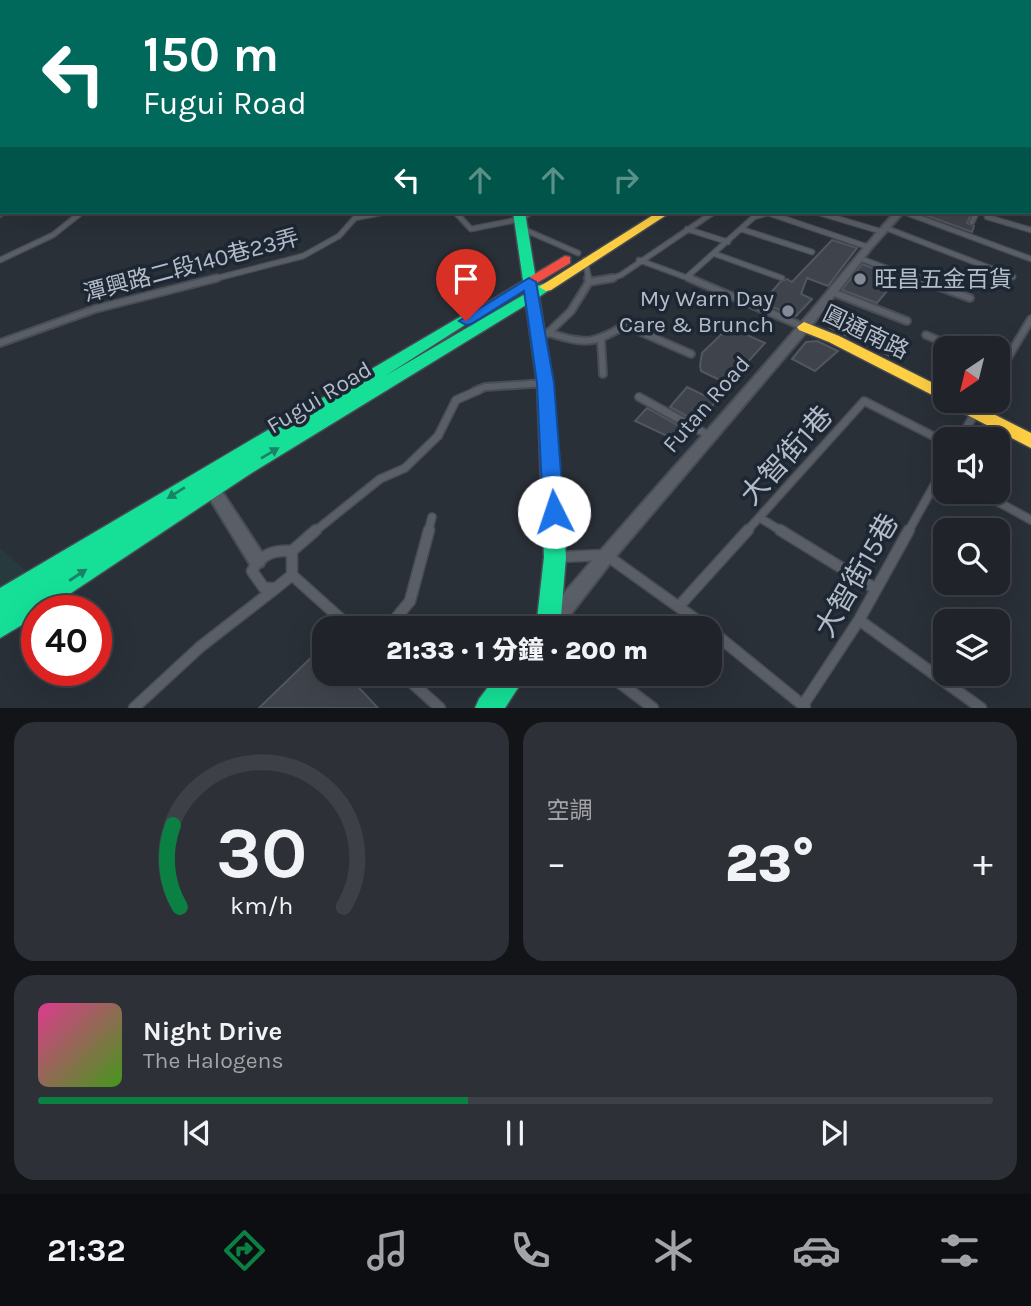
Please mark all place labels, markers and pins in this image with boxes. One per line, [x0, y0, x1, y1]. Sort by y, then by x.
pin [436, 249, 496, 321]
place label: 旺昌五金百貨 [874, 266, 1012, 293]
marker: 旺昌五金百貨 [852, 271, 868, 287]
place label: My Warn Day Care & Brunch [619, 285, 774, 338]
marker: My Warn Day Care & Brunch [780, 303, 796, 319]

